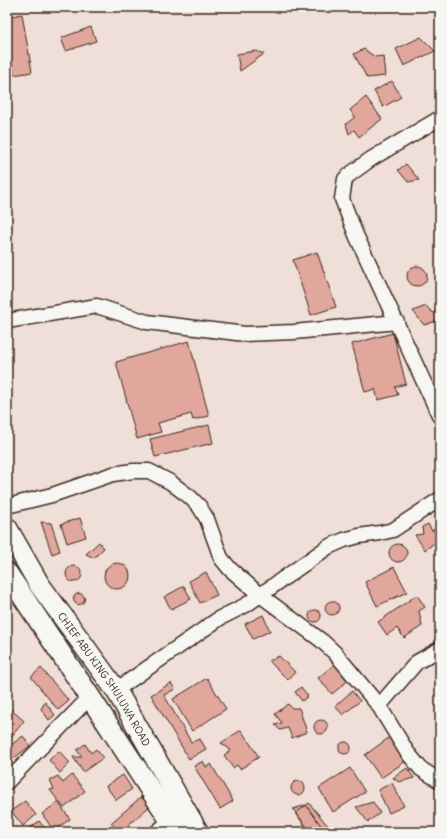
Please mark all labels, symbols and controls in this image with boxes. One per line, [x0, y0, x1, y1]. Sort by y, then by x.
street label: CHIEF ABU KING SHULUWA ROAD [55, 610, 153, 749]

